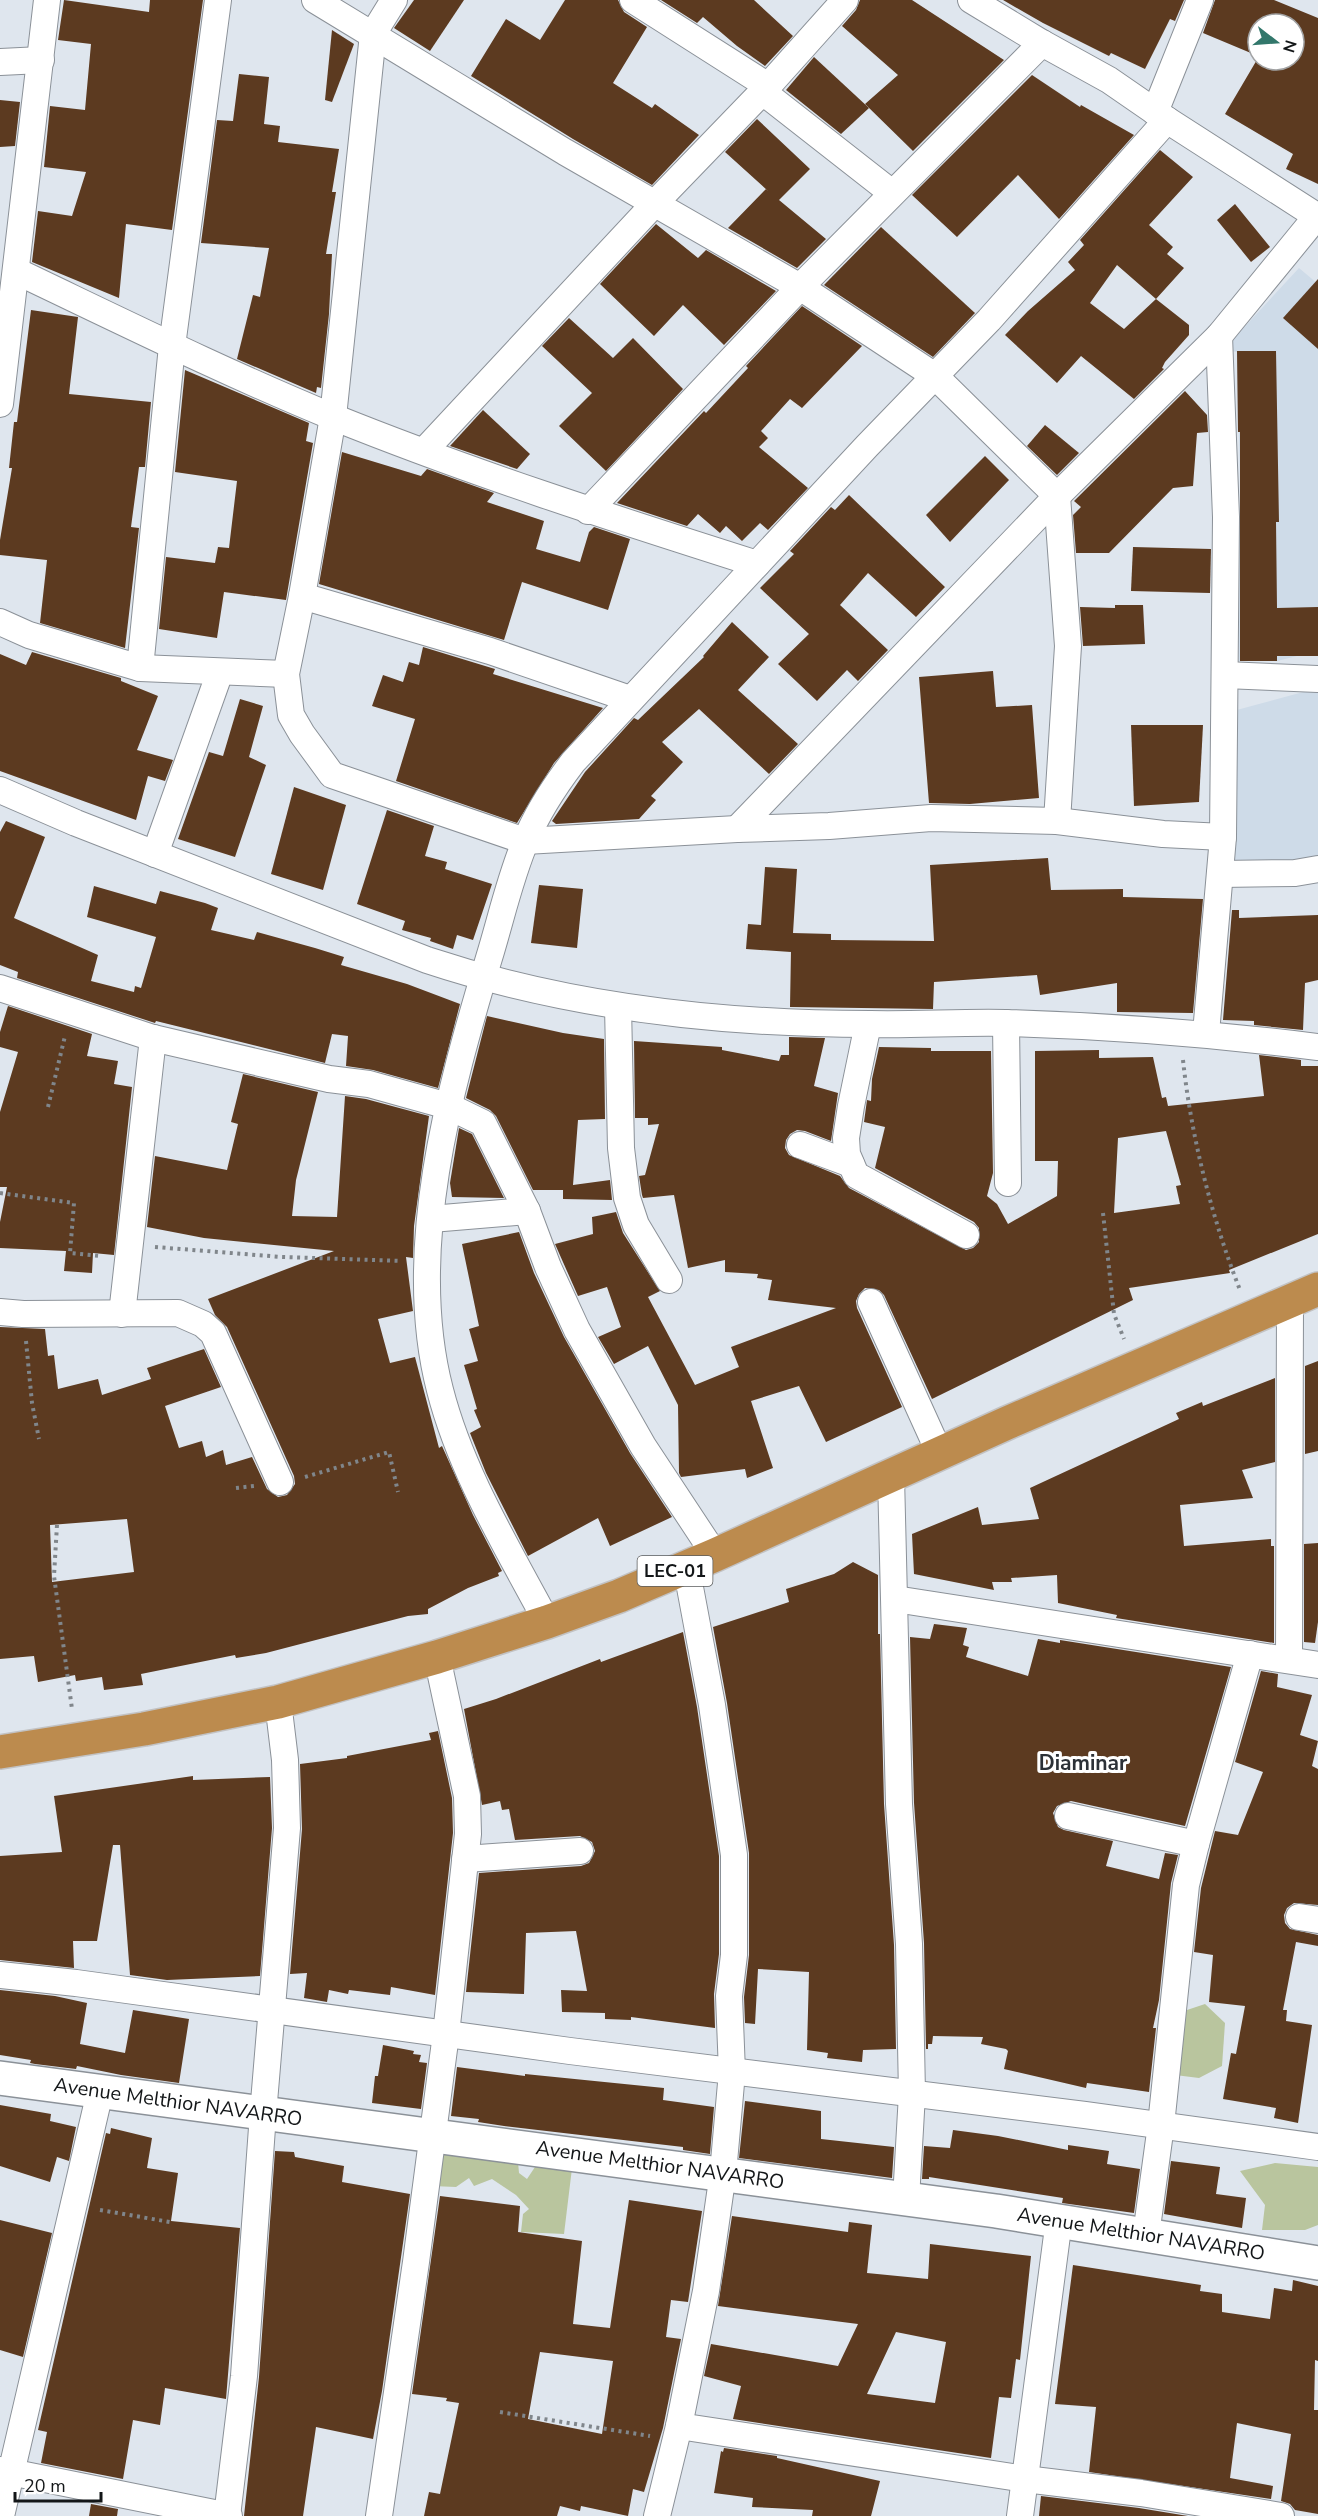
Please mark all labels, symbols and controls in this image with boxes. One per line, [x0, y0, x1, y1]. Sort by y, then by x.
north arrow [1246, 12, 1306, 72]
text: N [1277, 37, 1302, 55]
road number: LEC-01 [638, 1556, 712, 1586]
district label: Diaminar [1039, 1749, 1128, 1777]
street label: Avenue Melthior NAVARRO [52, 2071, 304, 2133]
street label: Avenue Melthior NAVARRO [534, 2134, 786, 2196]
street label: Avenue Melthior NAVARRO [1015, 2201, 1267, 2267]
scale bar [15, 2465, 100, 2503]
text: 20 m [24, 2474, 66, 2498]

